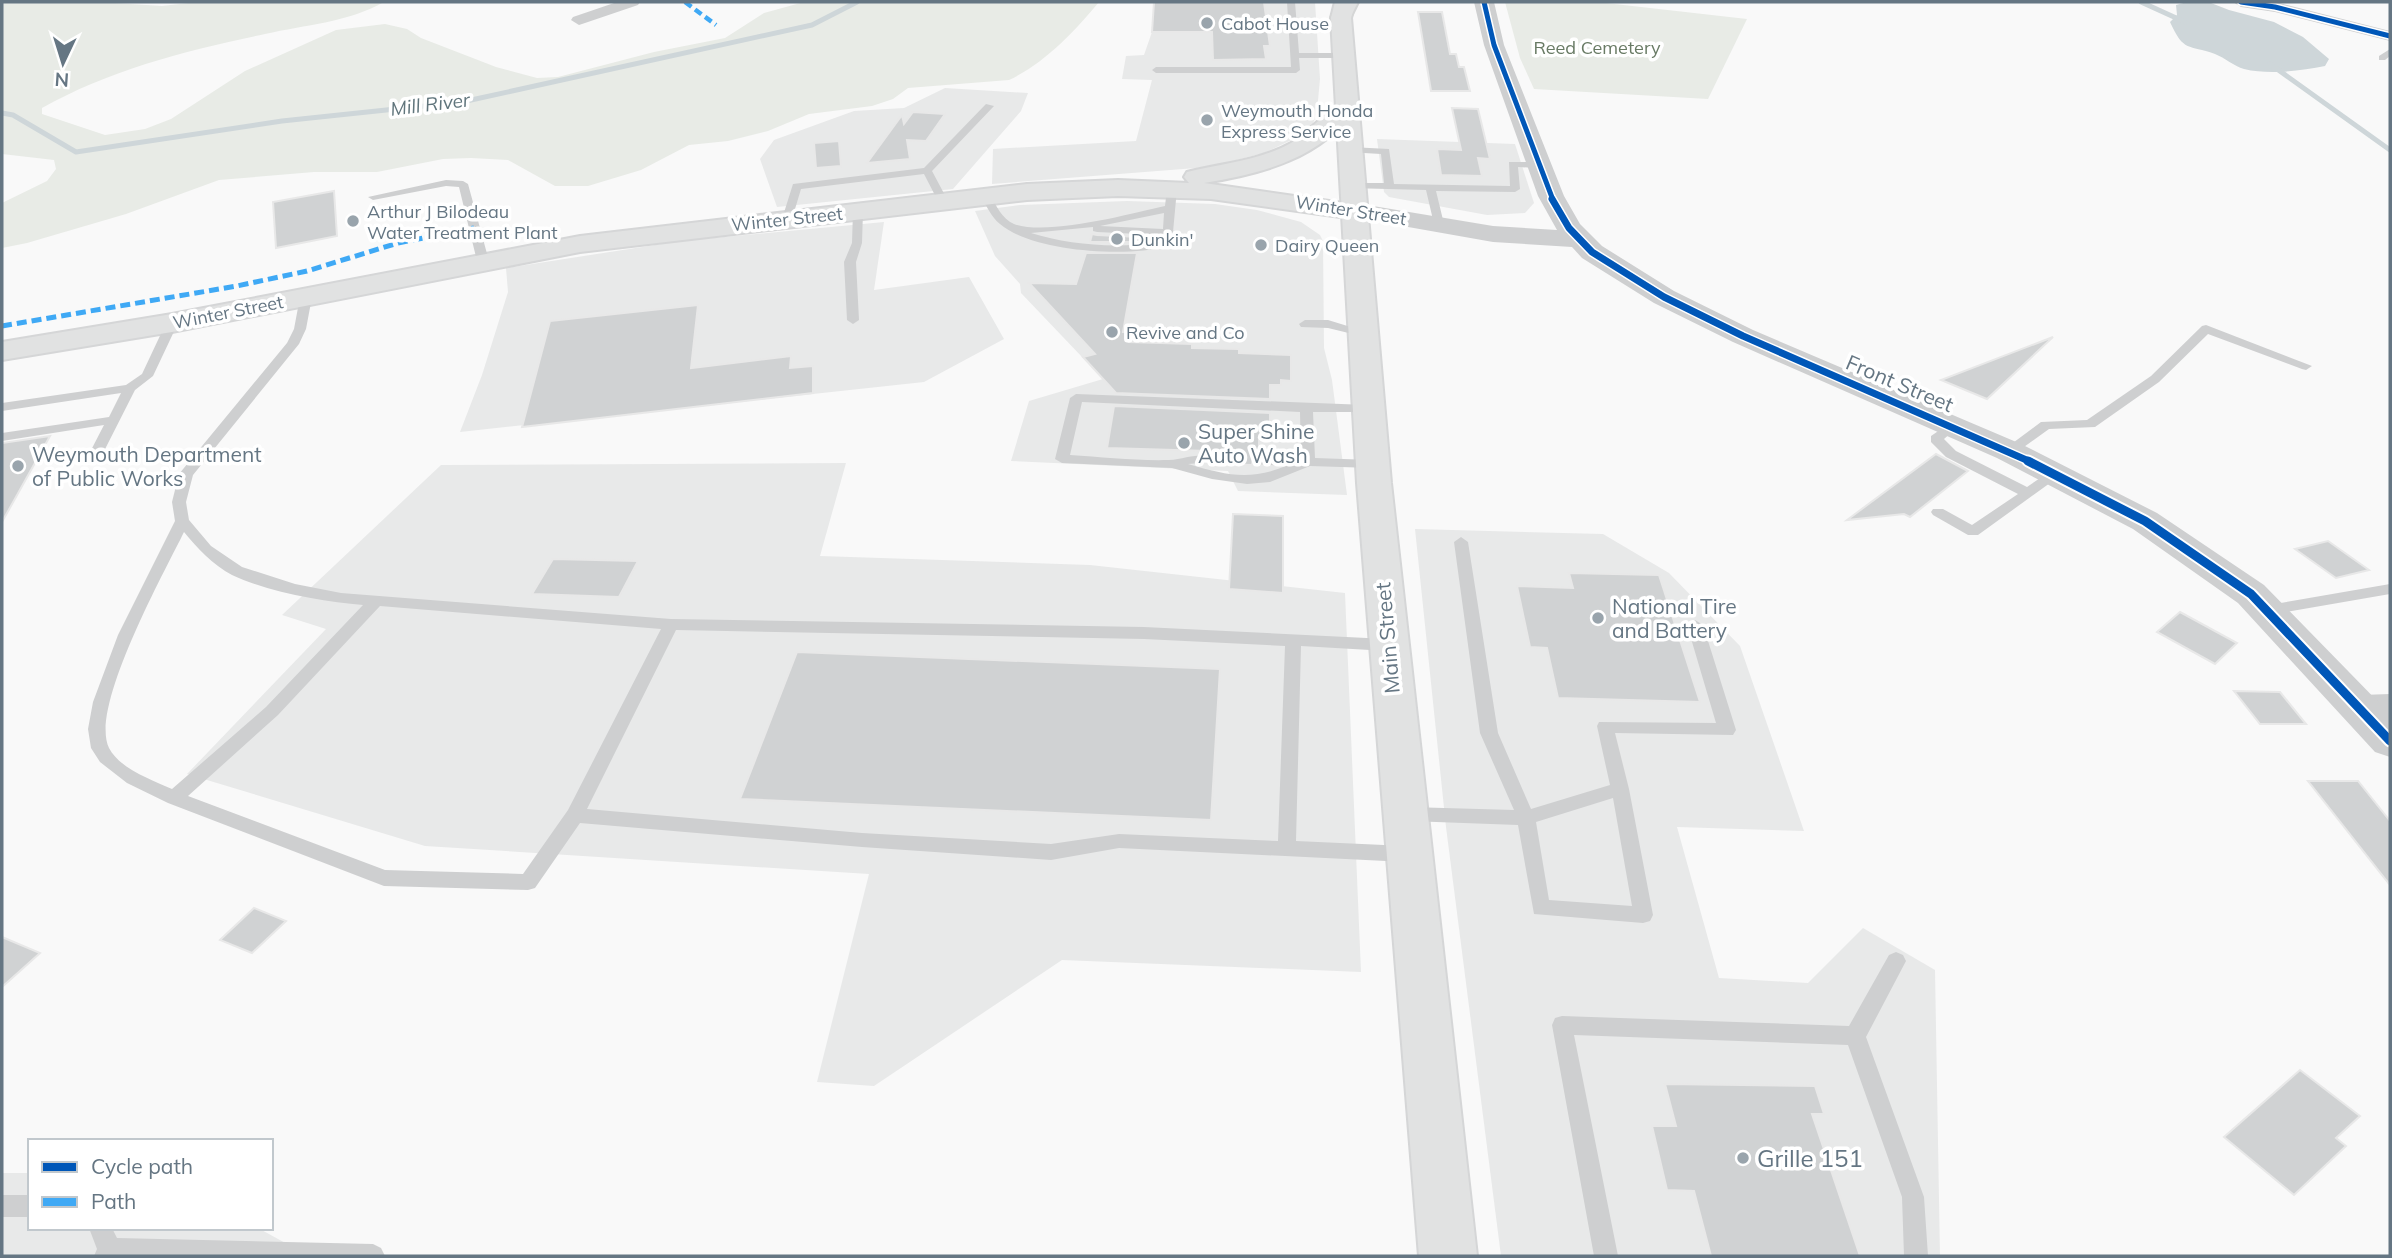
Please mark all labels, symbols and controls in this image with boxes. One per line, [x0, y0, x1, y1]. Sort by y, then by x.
place label: Cabot House [1221, 12, 1329, 35]
marker: Cabot House [1199, 15, 1215, 31]
north arrow [28, 28, 98, 98]
park label: Reed Cemetery [1533, 36, 1661, 59]
text: N [54, 67, 70, 92]
water label: Mill River [389, 87, 472, 121]
place label: Weymouth Honda Express Service [1221, 99, 1373, 143]
marker: Weymouth Honda Express Service [1199, 112, 1215, 128]
street label: Winter Street [1294, 190, 1408, 230]
place label: Arthur J Bilodeau Water Treatment Plant [367, 200, 558, 244]
street label: Winter Street [730, 202, 844, 236]
marker: Arthur J Bilodeau Water Treatment Plant [345, 213, 361, 229]
place label: Dunkin' [1131, 228, 1193, 251]
marker: Dunkin' [1109, 231, 1125, 247]
place label: Dairy Queen [1275, 234, 1379, 257]
marker: Dairy Queen [1253, 237, 1269, 253]
street label: Winter Street [171, 290, 285, 334]
place label: Revive and Co [1126, 321, 1245, 344]
marker: Revive and Co [1104, 324, 1120, 340]
street label: Front Street [1842, 349, 1958, 417]
place label: Super Shine Auto Wash [1198, 418, 1314, 468]
marker: Super Shine Auto Wash [1176, 435, 1192, 451]
place label: Weymouth Department of Public Works [32, 441, 262, 491]
marker: Weymouth Department of Public Works [10, 458, 26, 474]
street label: Main Street [1369, 581, 1405, 695]
place label: National Tire and Battery [1612, 593, 1737, 643]
marker: National Tire and Battery [1590, 610, 1606, 626]
legend [28, 1139, 273, 1230]
place label: Grille 151 [1757, 1143, 1863, 1173]
marker: Grille 151 [1735, 1150, 1751, 1166]
text: Cycle path [91, 1153, 193, 1179]
text: Path [91, 1188, 136, 1214]

